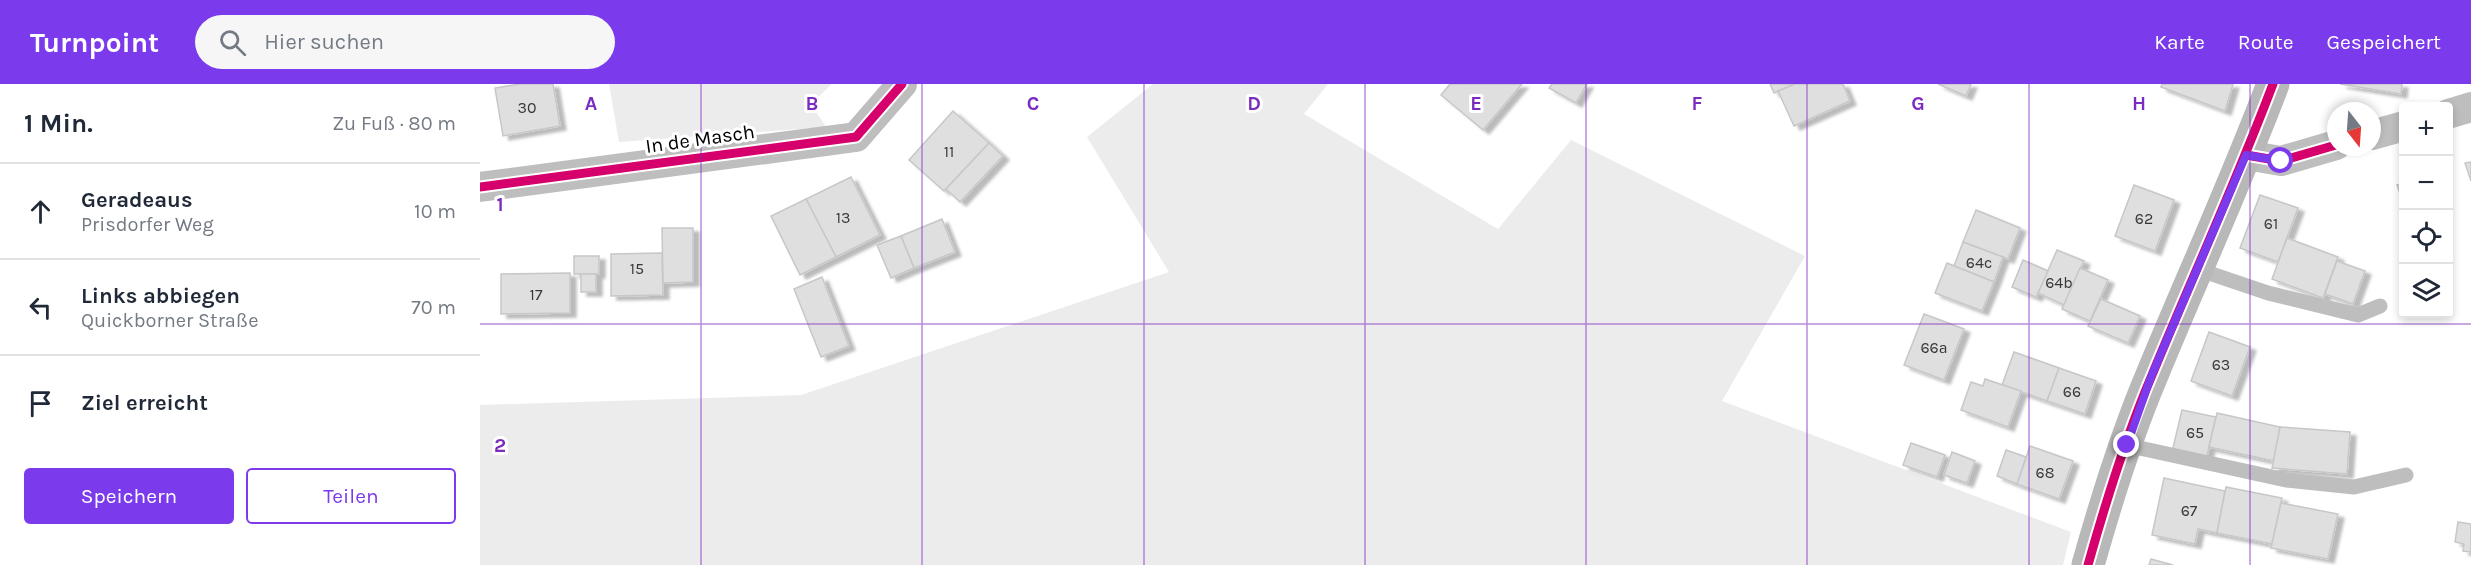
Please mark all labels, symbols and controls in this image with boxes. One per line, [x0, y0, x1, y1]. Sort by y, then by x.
search box [195, 15, 615, 69]
text: Turnpoint [30, 26, 159, 59]
icon: search [216, 26, 249, 59]
text: Hier suchen [264, 29, 384, 55]
text: Karte [2154, 30, 2205, 54]
text: Route [2238, 30, 2294, 54]
text: Gespeichert [2327, 30, 2441, 54]
text: A [585, 92, 598, 115]
text: B [806, 92, 818, 115]
text: C [1027, 92, 1039, 115]
text: D [1247, 92, 1261, 115]
text: E [1470, 92, 1482, 115]
text: F [1692, 92, 1703, 115]
text: G [1911, 92, 1925, 115]
text: H [2132, 92, 2146, 115]
house number: 30 [518, 98, 536, 117]
north arrow [2327, 102, 2381, 156]
map controls [2399, 102, 2453, 318]
button: + [2399, 102, 2453, 156]
text: 1 Min. [24, 108, 93, 139]
text: Zu Fuß · 80 m [332, 112, 456, 135]
street label: In de Masch [644, 120, 756, 158]
house number: 11 [944, 142, 954, 161]
route start [2267, 147, 2293, 173]
button: − [2399, 156, 2453, 210]
text: Geradeaus [81, 187, 193, 213]
text: 1 [496, 193, 504, 216]
icon: ahead [24, 195, 57, 228]
text: 10 m [414, 200, 456, 223]
house number: 13 [836, 208, 850, 227]
house number: 62 [2135, 209, 2153, 228]
button: locate [2399, 210, 2453, 264]
text: Prisdorfer Weg [81, 213, 214, 236]
house number: 61 [2264, 214, 2278, 233]
house number: 64c [1966, 253, 1992, 272]
house number: 15 [630, 259, 644, 278]
button: layers [2399, 264, 2453, 318]
house number: 64b [2045, 273, 2073, 292]
text: Links abbiegen [81, 283, 240, 309]
house number: 17 [530, 285, 543, 304]
icon: left [24, 291, 57, 324]
text: 70 m [411, 296, 456, 319]
text: Quickborner Straße [81, 309, 258, 332]
house number: 66a [1920, 338, 1948, 357]
house number: 63 [2212, 355, 2230, 374]
house number: 66 [2063, 382, 2081, 401]
icon: arrive [24, 387, 57, 420]
text: Ziel erreicht [81, 390, 208, 416]
house number: 65 [2186, 423, 2204, 442]
route end [2113, 431, 2139, 457]
text: 2 [494, 434, 506, 457]
house number: 68 [2036, 463, 2055, 482]
button: Speichern [24, 468, 234, 524]
button: Teilen [246, 468, 456, 524]
house number: 67 [2181, 501, 2198, 520]

